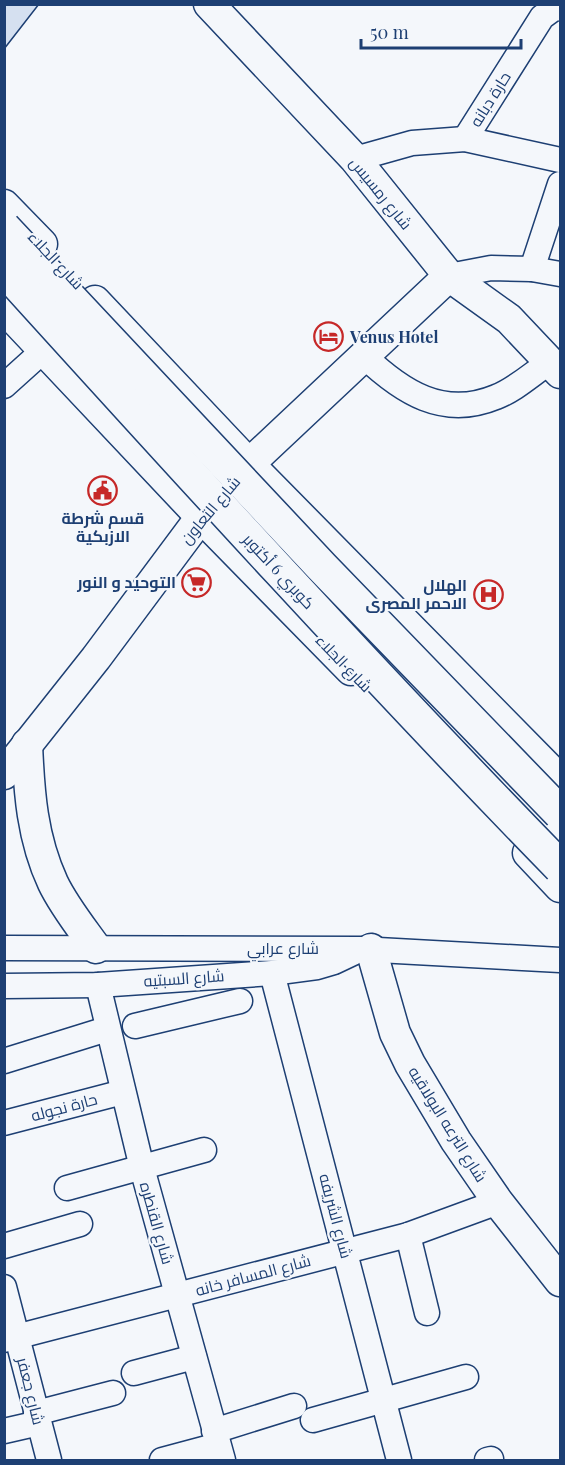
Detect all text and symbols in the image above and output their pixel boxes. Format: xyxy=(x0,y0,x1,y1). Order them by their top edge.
scale bar xyxy=(361,12,522,50)
text: 50 m xyxy=(370,20,409,44)
street label: حارة دبانه xyxy=(464,67,515,130)
street label: شارع رمسيس xyxy=(344,152,417,235)
street label: شارع الجلاء xyxy=(22,226,89,295)
hotel icon: Venus Hotel xyxy=(313,321,345,353)
place label: Venus Hotel xyxy=(349,326,438,347)
street label: شارع التعاون xyxy=(175,471,246,549)
public building icon: قسم شرطة الازبكية xyxy=(87,474,119,506)
place label: قسم شرطة الازبكية xyxy=(62,507,144,546)
street label: كوبري 6 أكتوبر xyxy=(235,528,320,616)
supermarket icon: التوحيد و النور xyxy=(181,566,213,598)
place label: التوحيد و النور xyxy=(76,571,176,592)
place label: الهلال الاحمر المصرى xyxy=(365,574,467,613)
hospital icon: الهلال الاحمر المصرى xyxy=(472,578,504,610)
street label: شارع الجلاء xyxy=(310,629,377,698)
street label: شارع عرابي xyxy=(247,937,319,962)
street label: شارع السبتيه xyxy=(143,964,225,993)
street label: شارع الترعه البولاقيه xyxy=(403,1062,492,1187)
street label: حارة نجوله xyxy=(28,1088,99,1125)
street label: شارع الشريفه xyxy=(313,1171,358,1261)
street label: شارع القنطره xyxy=(134,1179,179,1267)
street label: شارع المسافر خانه xyxy=(193,1249,313,1302)
street label: شارع جعفر xyxy=(11,1354,50,1427)

